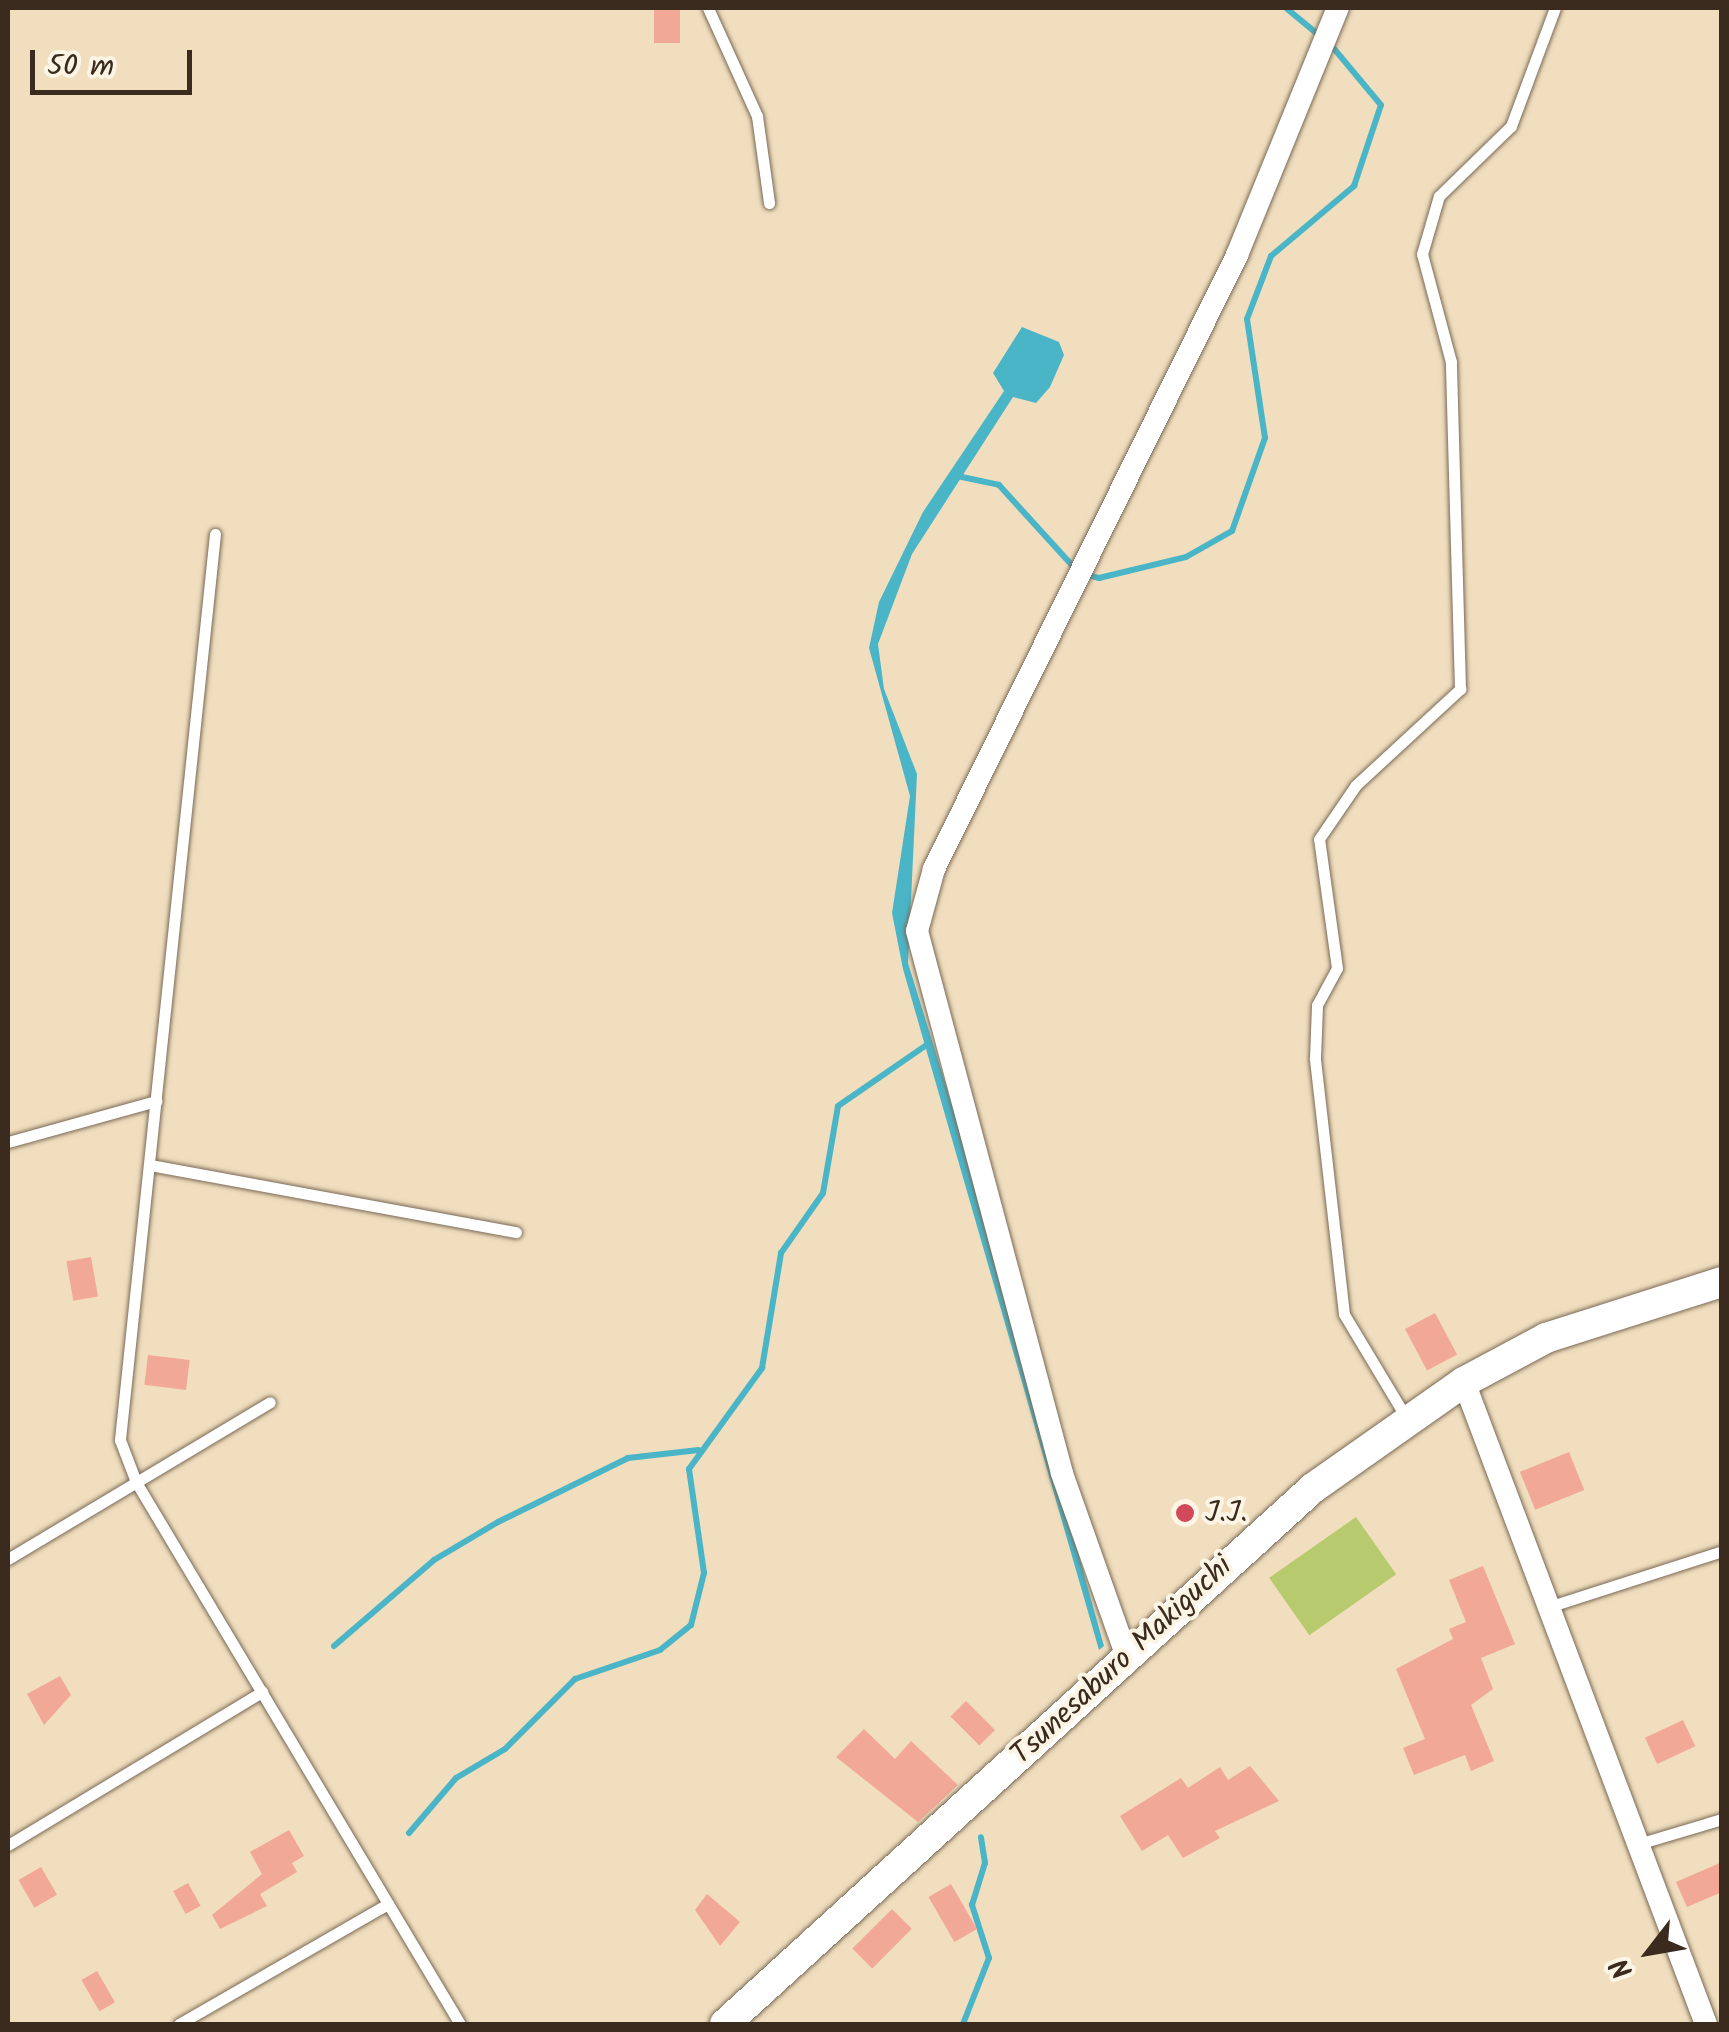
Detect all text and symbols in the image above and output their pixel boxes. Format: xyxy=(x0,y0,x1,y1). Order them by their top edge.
scale bar xyxy=(35,30,198,92)
text: 50 m xyxy=(47,43,114,91)
place label: J.J. xyxy=(1205,1495,1247,1531)
marker: J.J. xyxy=(1174,1502,1196,1524)
street label: Tsunesaburo Makiguchi xyxy=(1004,1549,1240,1773)
north arrow xyxy=(1599,1902,1699,2002)
text: N xyxy=(1599,1949,1647,1987)

